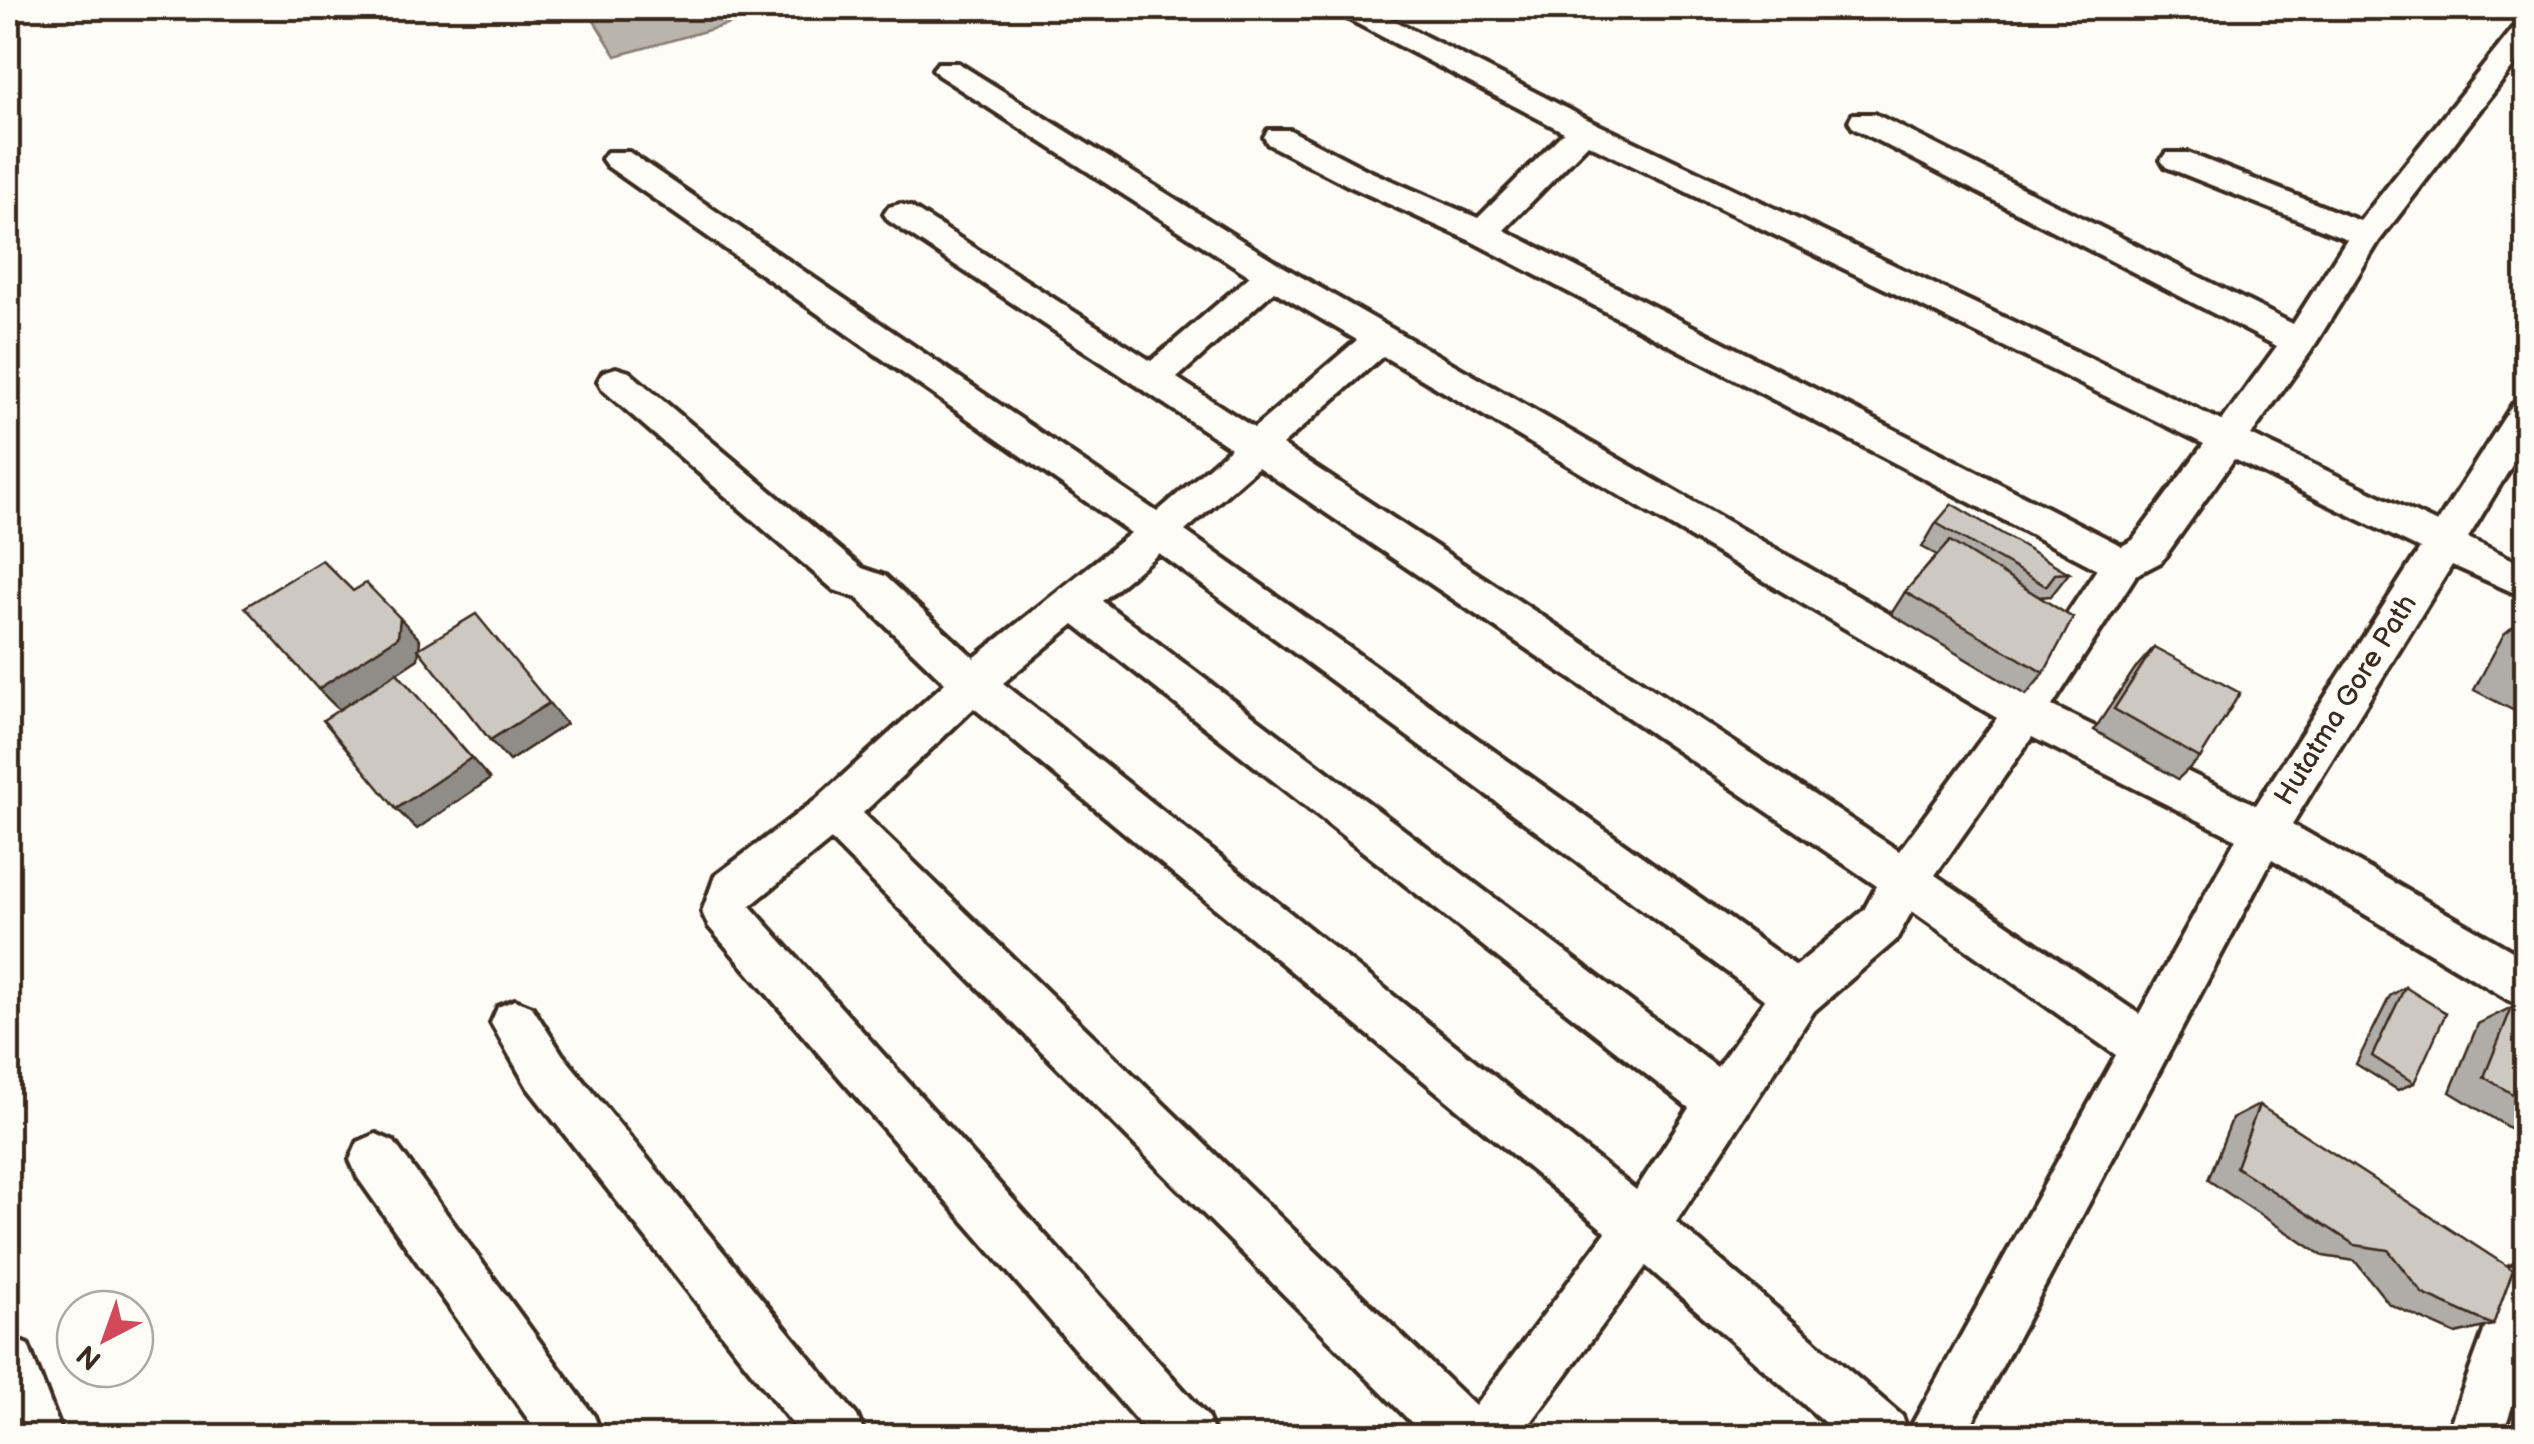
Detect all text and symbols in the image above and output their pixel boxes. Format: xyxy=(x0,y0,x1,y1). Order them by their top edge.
street label: Hutatma Gore Path xyxy=(2268,589,2424,811)
north arrow xyxy=(55,1289,155,1389)
text: N xyxy=(71,1337,108,1376)

